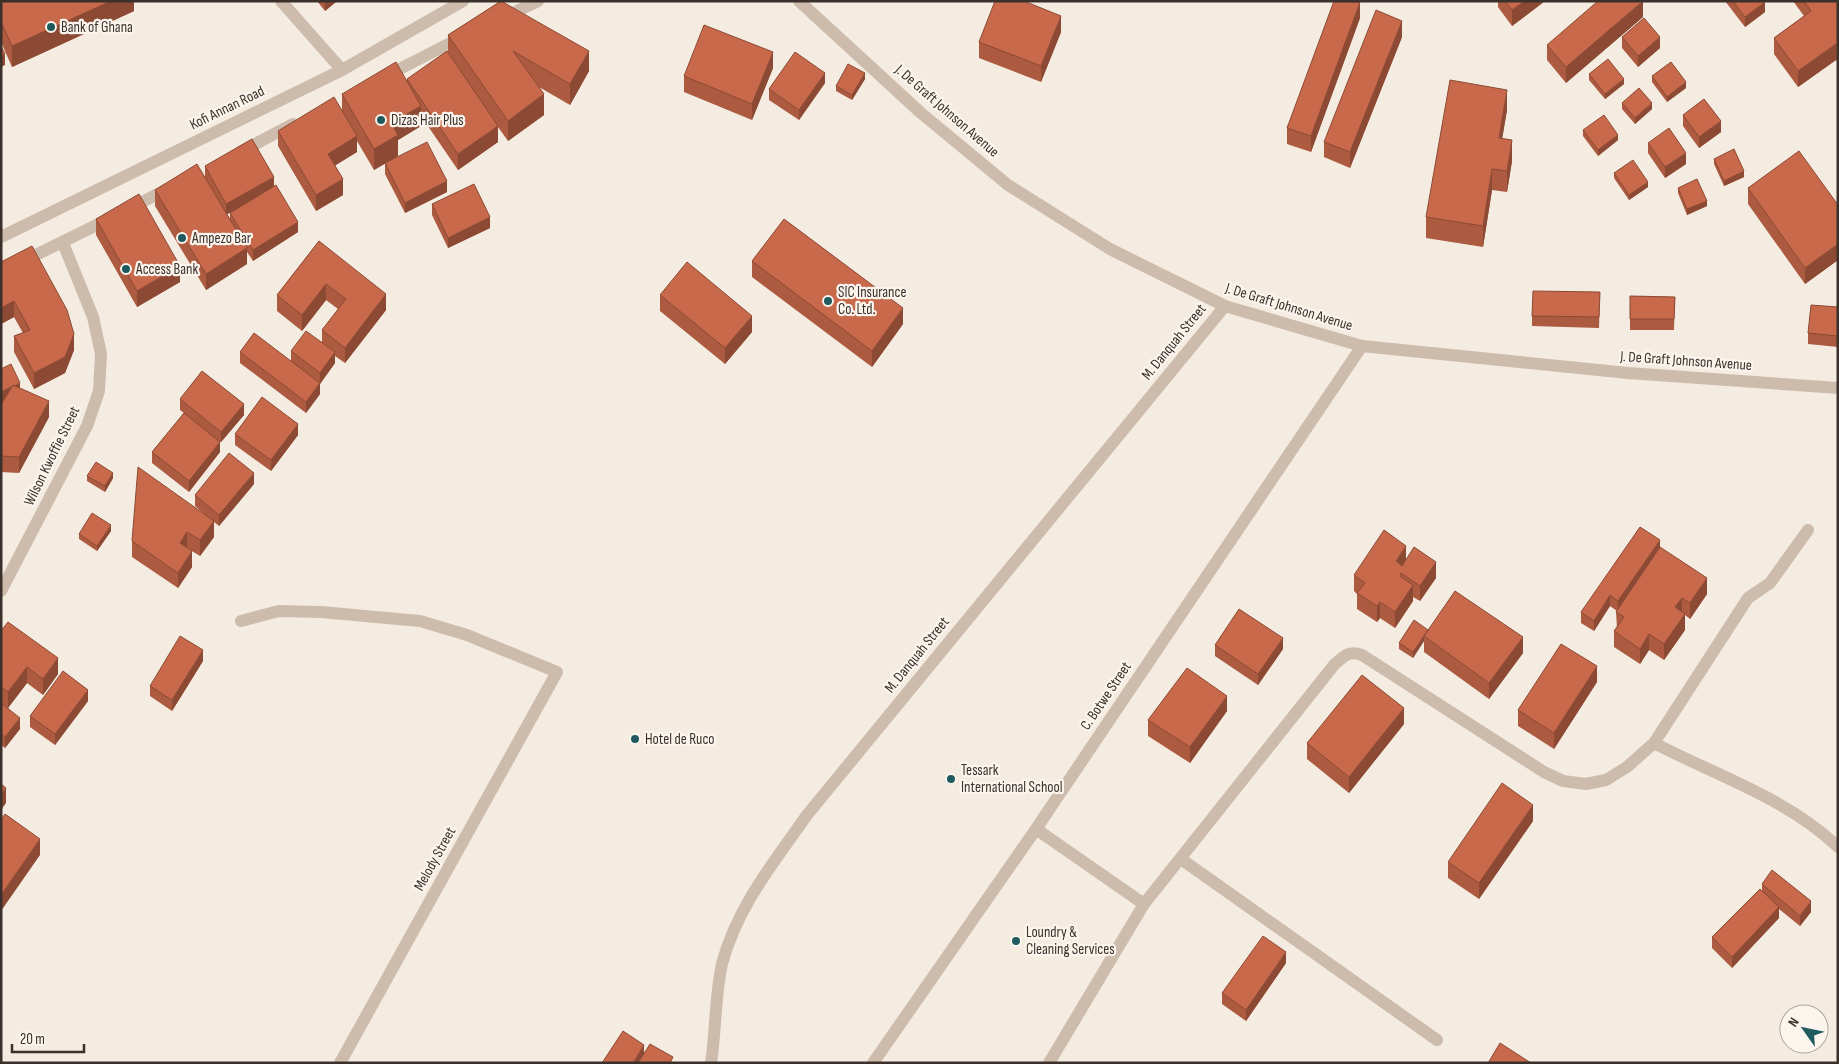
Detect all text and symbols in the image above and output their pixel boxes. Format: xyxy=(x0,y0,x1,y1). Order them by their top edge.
place label: Bank of Ghana xyxy=(61,18,133,37)
marker: Bank of Ghana xyxy=(45,21,57,33)
street label: J. De Graft Johnson Avenue xyxy=(890,60,1003,161)
street label: Kofi Annan Road xyxy=(187,82,267,134)
place label: Dizas Hair Plus xyxy=(391,111,464,130)
marker: Dizas Hair Plus xyxy=(375,114,387,126)
place label: Ampezo Bar xyxy=(191,229,252,248)
marker: Ampezo Bar xyxy=(176,232,188,244)
place label: Access Bank xyxy=(135,260,198,279)
marker: Access Bank xyxy=(120,263,132,275)
street label: J. De Graft Johnson Avenue xyxy=(1222,278,1355,335)
place label: SIC Insurance Co. Ltd. xyxy=(838,283,906,319)
marker: SIC Insurance Co. Ltd. xyxy=(822,295,834,307)
street label: M. Danquah Street xyxy=(1138,300,1211,384)
street label: J. De Graft Johnson Avenue xyxy=(1619,347,1752,375)
street label: Wilson Kwoffie Street xyxy=(20,403,84,509)
street label: M. Danquah Street xyxy=(881,613,954,697)
street label: C. Botwe Street xyxy=(1076,658,1136,734)
place label: Hotel de Ruco xyxy=(645,730,715,749)
marker: Hotel de Ruco xyxy=(629,733,641,745)
place label: Tessark International School xyxy=(961,761,1063,797)
marker: Tessark International School xyxy=(945,773,957,785)
street label: Melody Street xyxy=(410,823,460,894)
place label: Loundry & Cleaning Services xyxy=(1026,923,1115,959)
marker: Loundry & Cleaning Services xyxy=(1010,935,1022,947)
north arrow xyxy=(1779,1004,1829,1054)
text: N xyxy=(1784,1014,1803,1030)
scale bar xyxy=(12,1022,85,1054)
text: 20 m xyxy=(20,1030,45,1049)

